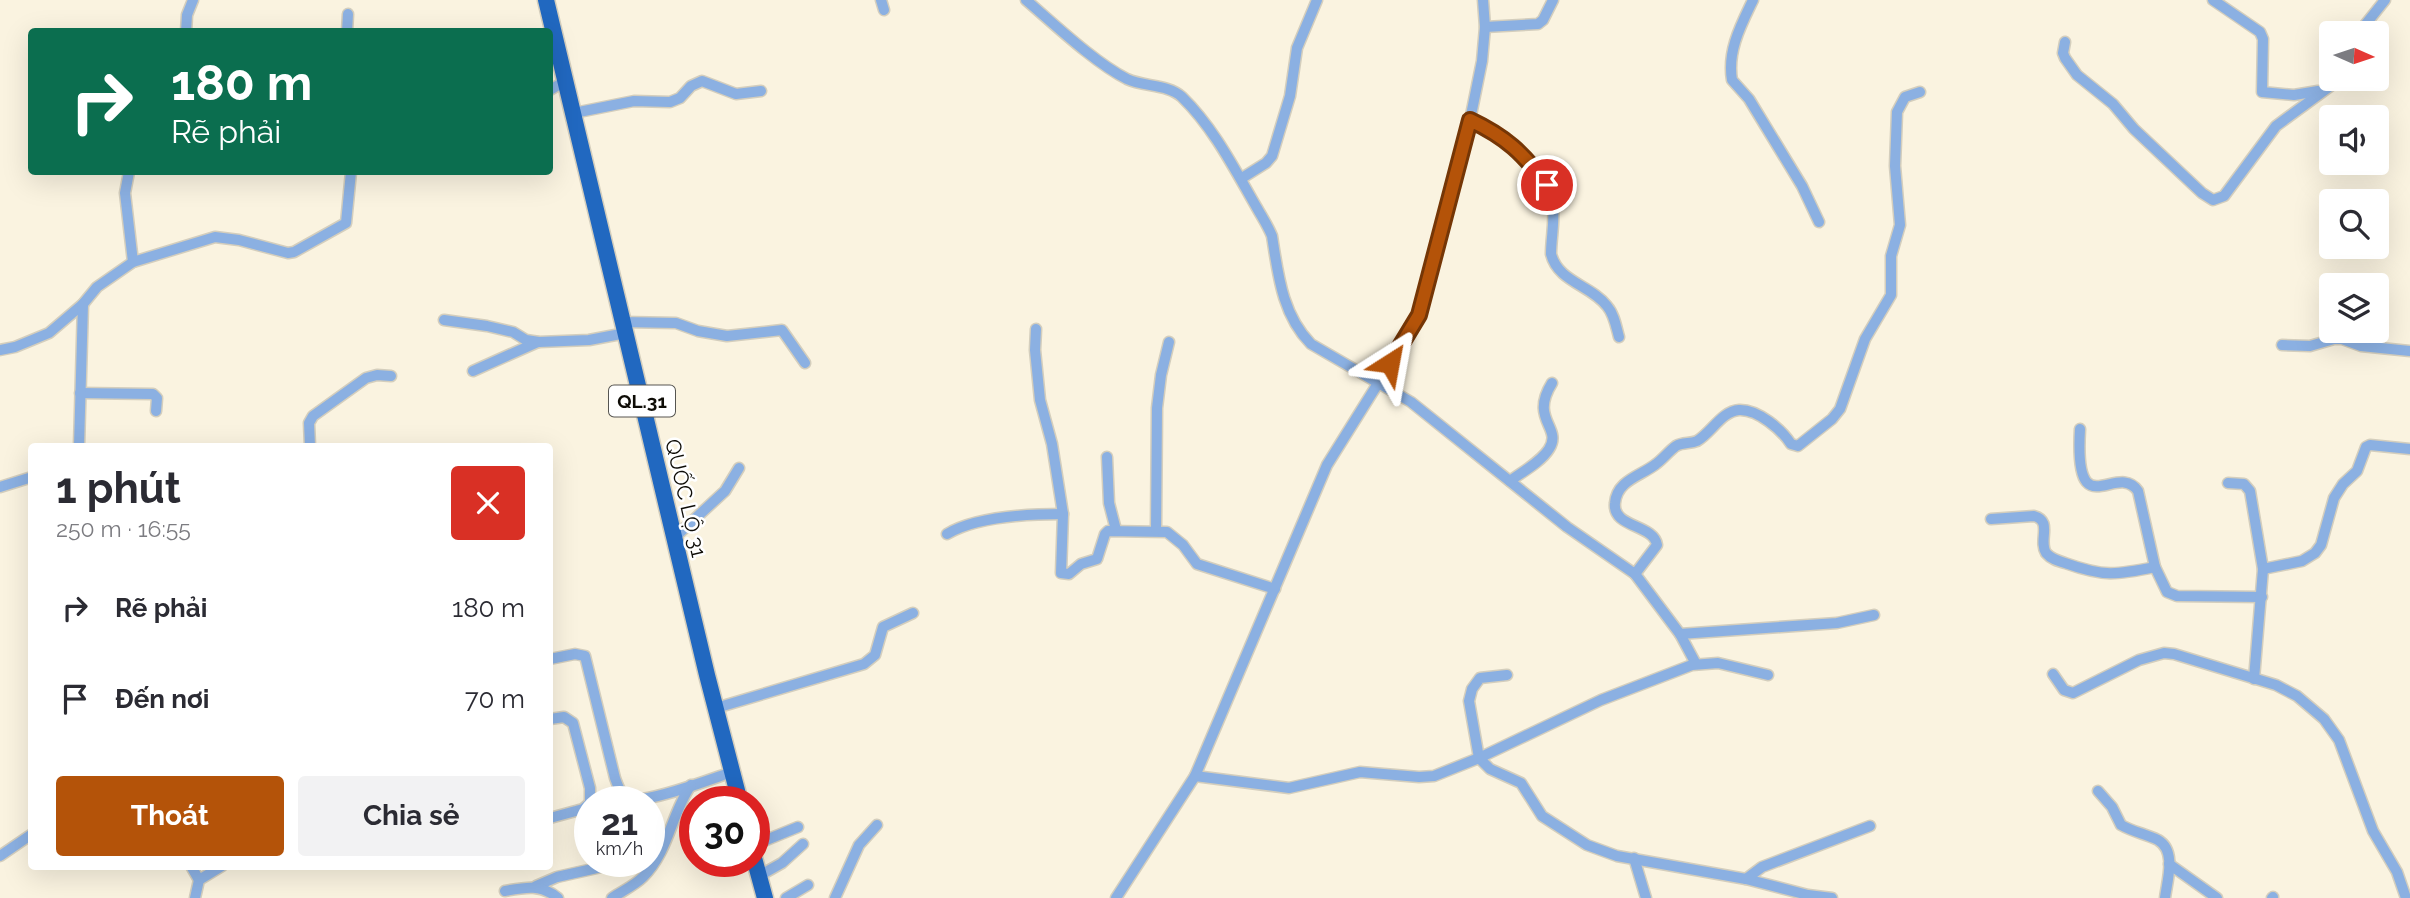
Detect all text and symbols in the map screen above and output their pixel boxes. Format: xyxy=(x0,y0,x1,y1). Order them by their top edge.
north arrow xyxy=(2319,21,2389,91)
map controls xyxy=(2319,21,2389,343)
text: 180 m xyxy=(171,54,312,111)
icon: right xyxy=(56,56,147,147)
button: sound xyxy=(2319,105,2389,175)
text: Rẽ phải xyxy=(171,113,281,150)
pin xyxy=(1517,155,1577,215)
icon: arrive xyxy=(1528,166,1566,204)
button: search xyxy=(2319,189,2389,259)
button: layers xyxy=(2319,273,2389,343)
position arrow xyxy=(1353,326,1427,400)
road number: QL.31 xyxy=(609,386,675,416)
street label: QUỐC LỘ 31 xyxy=(660,436,712,560)
text: 1 phút xyxy=(56,464,181,513)
button: close xyxy=(451,466,525,540)
text: 250 m · 16:55 xyxy=(56,515,191,542)
icon: right xyxy=(56,589,94,627)
text: Rẽ phải xyxy=(115,593,207,623)
text: 180 m xyxy=(452,593,525,623)
icon: arrive xyxy=(56,680,94,718)
text: Đến nơi xyxy=(115,684,209,714)
text: 70 m xyxy=(465,684,525,714)
button: Thoát xyxy=(56,776,284,856)
button: Chia sẻ xyxy=(298,776,525,856)
speed limit sign: 30 xyxy=(679,786,770,877)
text: 21 xyxy=(601,802,638,843)
text: km/h xyxy=(596,838,643,859)

